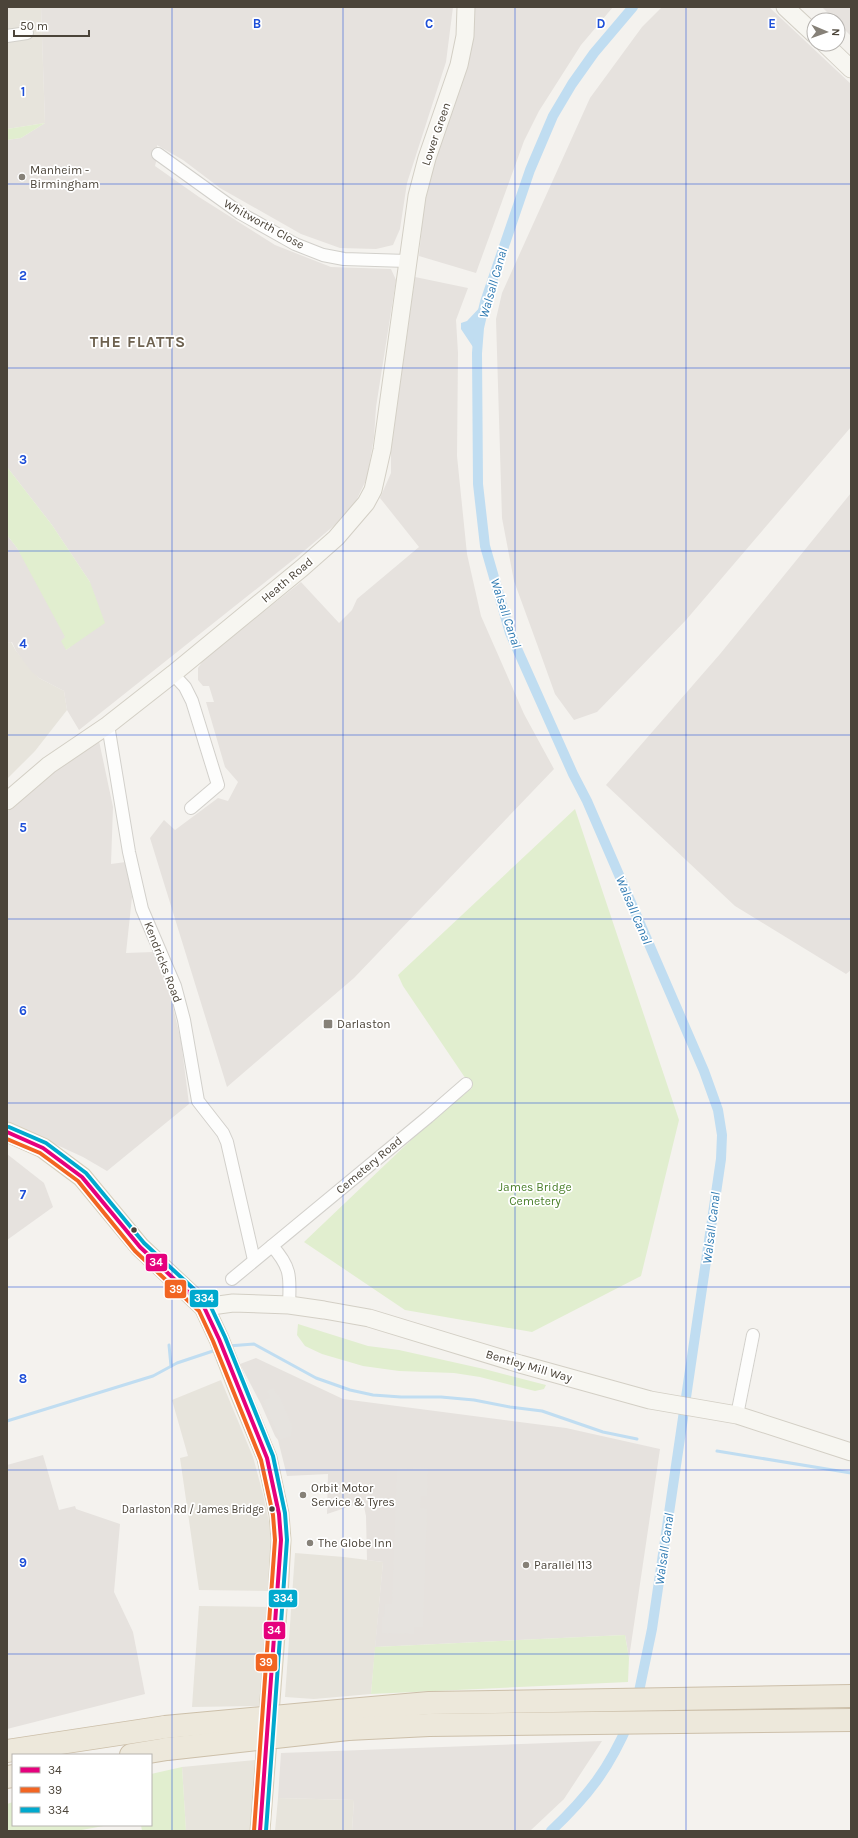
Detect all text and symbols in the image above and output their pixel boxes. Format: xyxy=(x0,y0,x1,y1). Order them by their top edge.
scale bar xyxy=(14,12,89,38)
north arrow xyxy=(806,12,846,52)
text: B xyxy=(253,16,261,31)
text: C xyxy=(425,16,433,31)
text: D xyxy=(597,16,606,31)
text: E xyxy=(768,16,776,31)
text: 50 m xyxy=(20,19,48,33)
text: N xyxy=(829,28,842,37)
text: 1 xyxy=(21,84,25,99)
street label: Lower Green xyxy=(419,101,453,167)
place label: Manheim - Birmingham xyxy=(30,163,99,191)
marker: Manheim - Birmingham xyxy=(17,172,27,182)
street label: Whitworth Close xyxy=(221,196,307,252)
water label: Walsall Canal xyxy=(476,246,510,320)
text: 2 xyxy=(19,268,27,283)
district label: THE FLATTS xyxy=(90,332,186,351)
text: 3 xyxy=(19,452,27,467)
street label: Heath Road xyxy=(258,554,316,606)
water label: Walsall Canal xyxy=(488,576,524,650)
text: 4 xyxy=(19,636,27,651)
text: 5 xyxy=(19,820,27,835)
water label: Walsall Canal xyxy=(613,874,655,946)
street label: Kendricks Road xyxy=(141,920,185,1004)
text: 6 xyxy=(19,1003,27,1018)
place label: Darlaston xyxy=(337,1017,390,1031)
marker: Darlaston xyxy=(322,1018,334,1030)
street label: Cemetery Road xyxy=(333,1133,405,1197)
park label: James Bridge Cemetery xyxy=(498,1180,572,1208)
text: 7 xyxy=(20,1187,27,1202)
water label: Walsall Canal xyxy=(699,1191,723,1265)
unlabelled marker xyxy=(129,1225,139,1235)
line badge: 34 xyxy=(145,1253,168,1272)
text: 34 xyxy=(149,1256,163,1269)
line badge: 39 xyxy=(164,1279,187,1299)
text: 39 xyxy=(169,1283,183,1296)
line badge: 334 xyxy=(189,1289,219,1308)
text: 334 xyxy=(194,1292,215,1305)
street label: Bentley Mill Way xyxy=(484,1347,574,1385)
text: 8 xyxy=(19,1371,27,1386)
place label: Orbit Motor Service & Tyres xyxy=(311,1481,395,1509)
marker: Orbit Motor Service & Tyres xyxy=(298,1490,308,1500)
place label: Darlaston Rd / James Bridge xyxy=(122,1503,264,1516)
marker: Darlaston Rd / James Bridge xyxy=(267,1504,277,1514)
water label: Walsall Canal xyxy=(652,1512,676,1586)
place label: The Globe Inn xyxy=(318,1536,392,1550)
marker: The Globe Inn xyxy=(305,1538,315,1548)
text: 9 xyxy=(19,1555,27,1570)
place label: Parallel 113 xyxy=(534,1558,592,1572)
marker: Parallel 113 xyxy=(521,1560,531,1570)
line badge: 334 xyxy=(268,1589,298,1608)
text: 334 xyxy=(273,1592,294,1605)
line badge: 34 xyxy=(263,1621,286,1640)
text: 34 xyxy=(267,1624,281,1637)
line badge: 39 xyxy=(255,1653,278,1672)
text: 39 xyxy=(259,1656,273,1669)
legend xyxy=(12,1754,152,1826)
text: 34 xyxy=(48,1763,62,1777)
text: 39 xyxy=(48,1783,62,1797)
text: 334 xyxy=(48,1803,69,1817)

